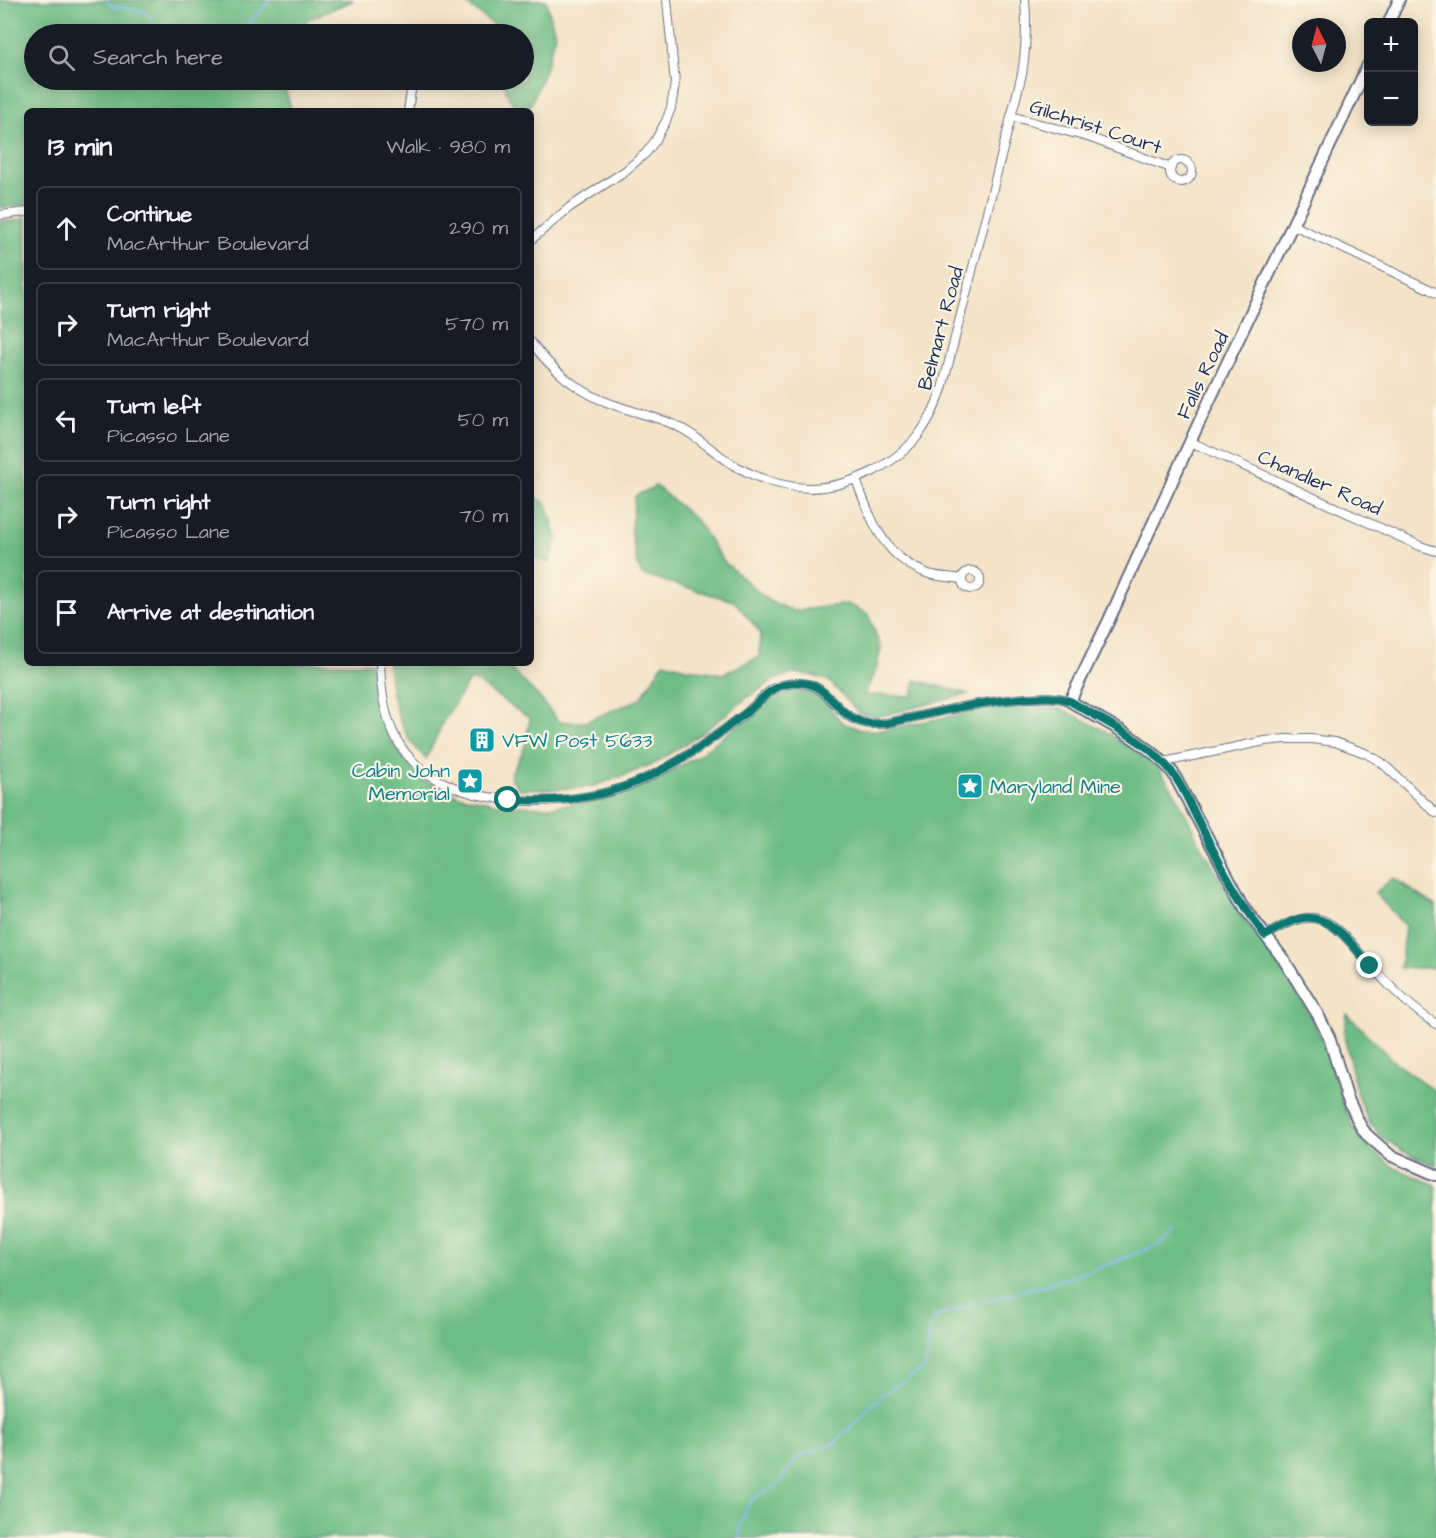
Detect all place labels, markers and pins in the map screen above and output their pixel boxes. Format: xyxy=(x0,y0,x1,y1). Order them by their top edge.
building icon: VFW Post 5633 xyxy=(467,725,497,755)
place label: VFW Post 5633 xyxy=(502,727,652,755)
place label: Cabin John Memorial xyxy=(352,757,450,808)
place icon: Cabin John Memorial xyxy=(455,766,485,796)
place icon: Maryland Mine xyxy=(955,771,985,801)
place label: Maryland Mine xyxy=(990,773,1121,802)

